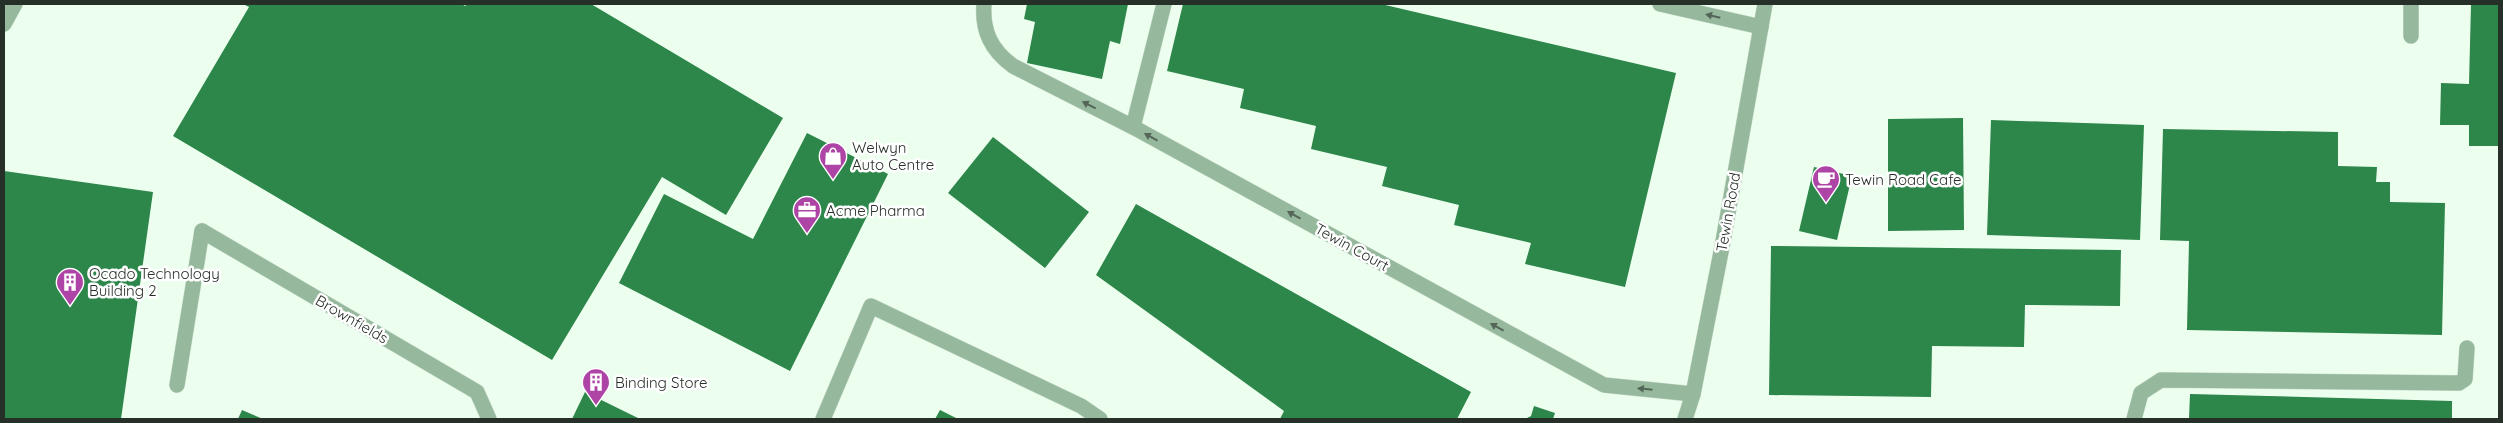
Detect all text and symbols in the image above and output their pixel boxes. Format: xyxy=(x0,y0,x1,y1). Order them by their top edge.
one-way arrow xyxy=(1706,12,1721,20)
one-way arrow xyxy=(1082,101,1097,109)
one-way arrow xyxy=(1144,133,1158,141)
place label: Welwyn Auto Centre xyxy=(852,138,934,174)
shop icon: Welwyn Auto Centre xyxy=(818,141,848,180)
cafe icon: Tewin Road Cafe xyxy=(1811,164,1841,203)
place label: Tewin Road Cafe xyxy=(1845,170,1962,189)
street label: Tewin Road xyxy=(1712,171,1744,253)
office icon: Acme Pharma xyxy=(792,195,822,234)
place label: Acme Pharma xyxy=(826,201,925,220)
one-way arrow xyxy=(1286,211,1301,219)
street label: Tewin Court xyxy=(1312,219,1392,275)
place label: Ocado Technology Building 2 xyxy=(89,264,220,300)
building icon: Ocado Technology Building 2 xyxy=(55,267,85,306)
street label: Brownfields xyxy=(312,291,392,347)
one-way arrow xyxy=(1491,322,1504,331)
building icon: Binding Store xyxy=(581,367,611,406)
place label: Binding Store xyxy=(615,373,708,392)
one-way arrow xyxy=(1637,385,1653,393)

